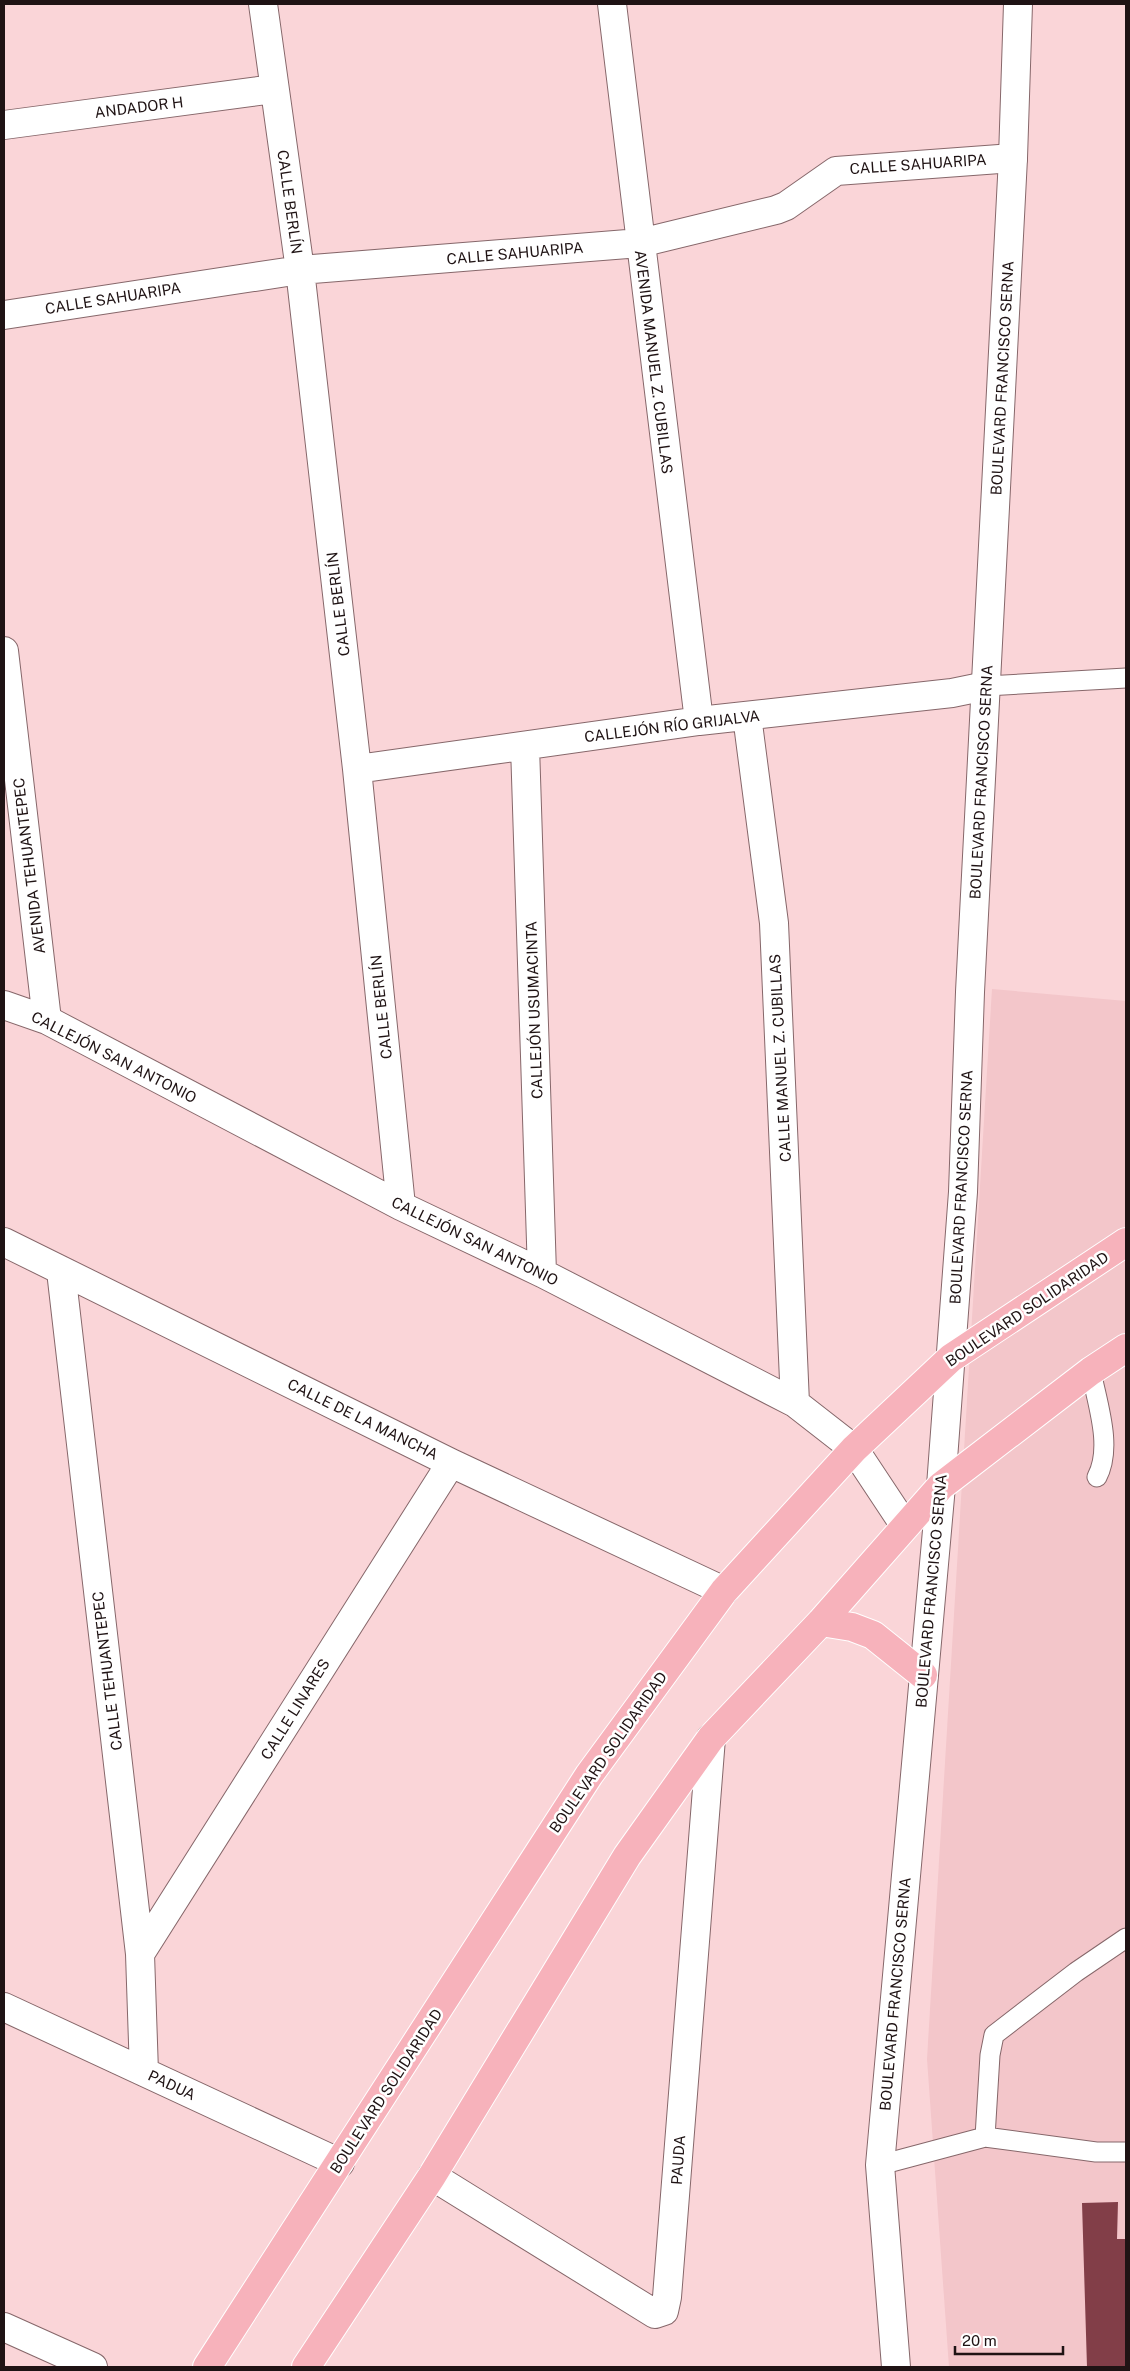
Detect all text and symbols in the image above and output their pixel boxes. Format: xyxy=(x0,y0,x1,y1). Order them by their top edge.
street label: ANDADOR H xyxy=(94,93,184,121)
street label: CALLE BERLÍN xyxy=(274,149,306,255)
street label: CALLE SAHUARIPA xyxy=(849,151,987,177)
street label: CALLE SAHUARIPA xyxy=(446,239,584,267)
street label: AVENIDA MANUEL Z. CUBILLAS xyxy=(632,249,676,475)
street label: BOULEVARD FRANCISCO SERNA xyxy=(987,260,1017,496)
street label: CALLE SAHUARIPA xyxy=(44,279,182,317)
street label: CALLE BERLÍN xyxy=(323,551,353,657)
street label: BOULEVARD FRANCISCO SERNA xyxy=(966,664,996,900)
street label: CALLEJÓN RÍO GRIJALVA xyxy=(583,706,761,745)
street label: AVENIDA TEHUANTEPEC xyxy=(10,777,48,955)
street label: CALLEJÓN USUMACINTA xyxy=(521,920,546,1099)
street label: CALLE BERLÍN xyxy=(367,954,395,1060)
street label: CALLE MANUEL Z. CUBILLAS xyxy=(766,954,794,1162)
street label: CALLEJÓN SAN ANTONIO xyxy=(29,1007,200,1106)
street label: BOULEVARD FRANCISCO SERNA xyxy=(946,1069,976,1305)
street label: CALLEJÓN SAN ANTONIO xyxy=(389,1192,562,1289)
street label: BOULEVARD SOLIDARIDAD xyxy=(943,1248,1111,1370)
street label: CALLE DE LA MANCHA xyxy=(285,1375,441,1463)
street label: BOULEVARD FRANCISCO SERNA xyxy=(912,1473,950,1709)
street label: CALLE TEHUANTEPEC xyxy=(89,1590,125,1752)
street label: CALLE LINARES xyxy=(257,1656,333,1762)
street label: BOULEVARD SOLIDARIDAD xyxy=(546,1668,670,1836)
street label: BOULEVARD FRANCISCO SERNA xyxy=(876,1876,914,2112)
street label: BOULEVARD SOLIDARIDAD xyxy=(326,2006,446,2176)
street label: PADUA xyxy=(146,2067,199,2103)
street label: PAUDA xyxy=(668,2134,688,2185)
scale bar xyxy=(955,2324,1062,2356)
text: 20 m xyxy=(962,2332,997,2349)

